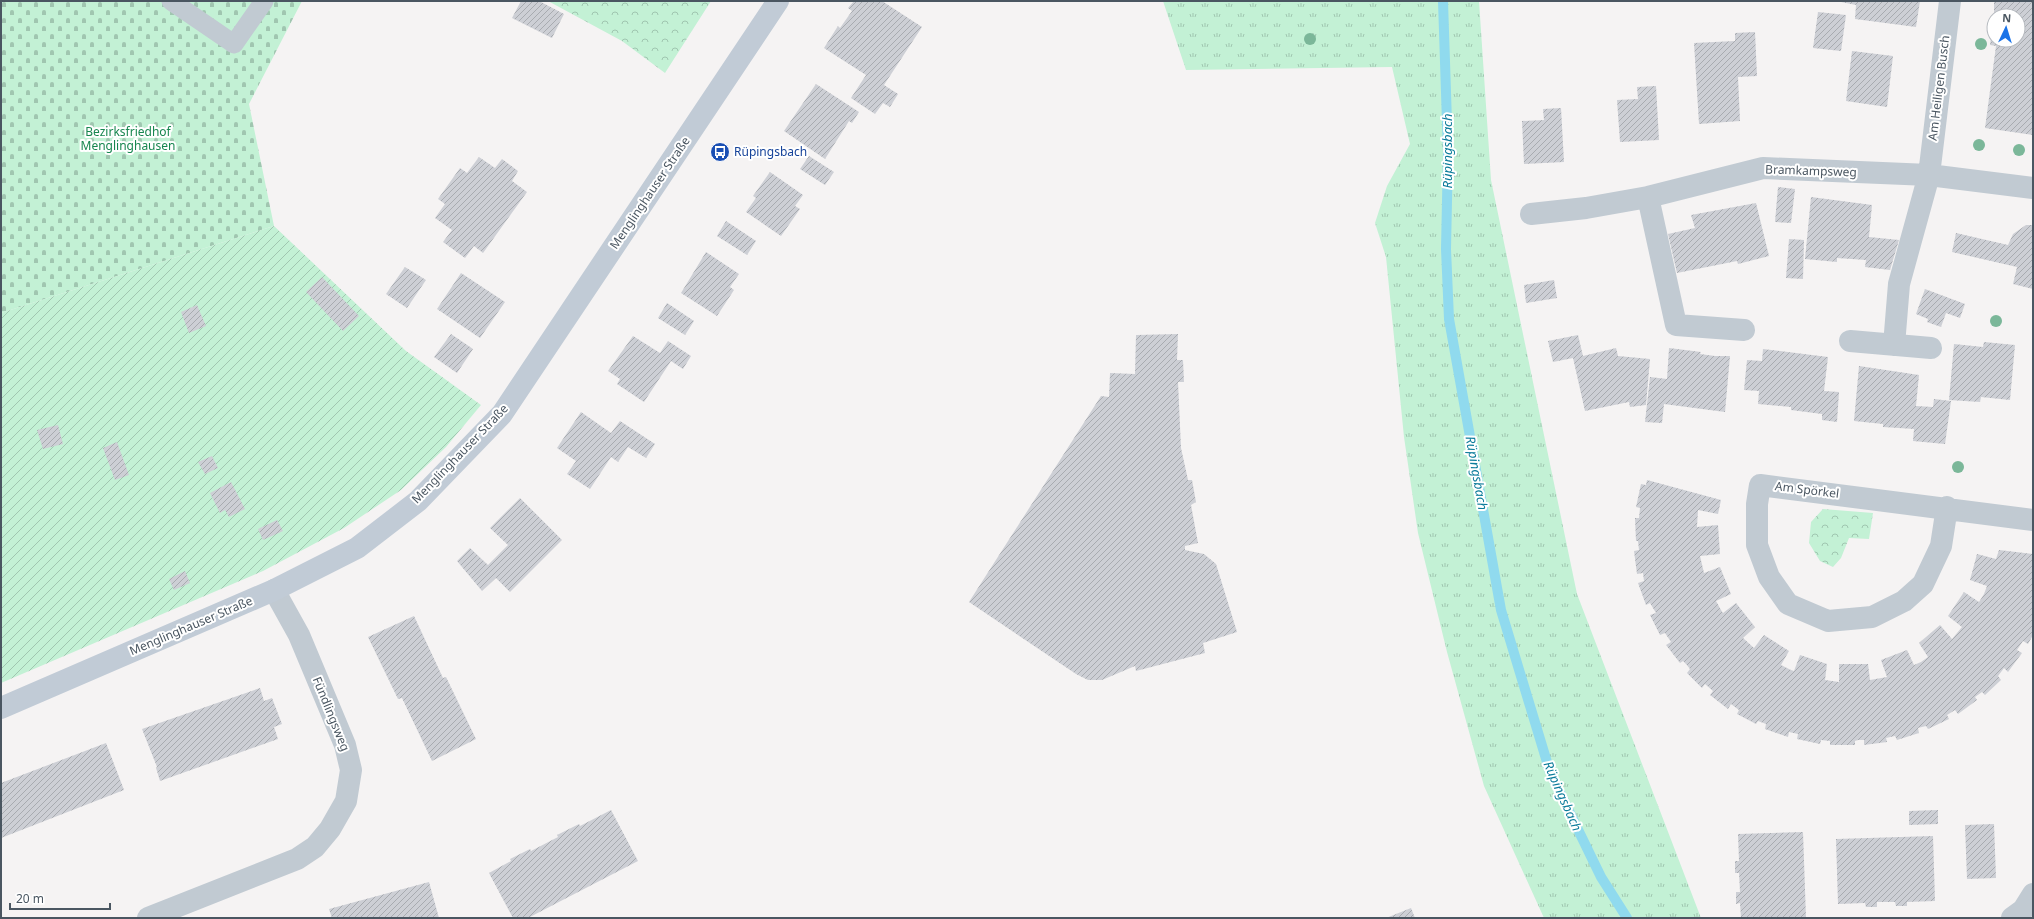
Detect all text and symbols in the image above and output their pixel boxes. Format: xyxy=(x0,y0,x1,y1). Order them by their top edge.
north arrow xyxy=(1986,8,2026,48)
text: N xyxy=(2002,10,2012,25)
street label: Am Heiligen Busch xyxy=(1924,34,1953,141)
water label: Rüpingsbach xyxy=(1438,114,1456,188)
park label: Bezirksfriedhof Menglinghausen xyxy=(81,123,175,154)
street label: Menglinghauser Straße xyxy=(606,133,694,252)
bus stop icon: Rüpingsbach xyxy=(709,141,731,163)
place label: Rüpingsbach xyxy=(734,143,807,160)
street label: Bramkampsweg xyxy=(1765,160,1857,181)
street label: Menglinghauser Straße xyxy=(408,400,512,507)
water label: Rüpingsbach xyxy=(1462,435,1492,511)
street label: Am Spörkel xyxy=(1774,477,1840,502)
street label: Menglinghauser Straße xyxy=(127,592,255,659)
street label: Fündlingsweg xyxy=(309,674,354,754)
water label: Rüpingsbach xyxy=(1540,758,1586,834)
scale bar xyxy=(10,885,110,911)
text: 20 m xyxy=(16,890,44,907)

